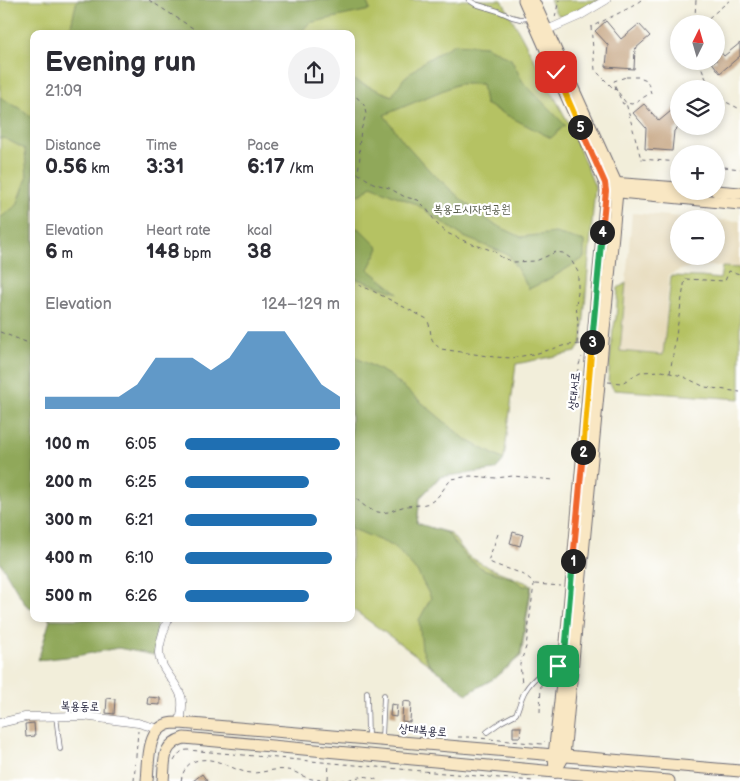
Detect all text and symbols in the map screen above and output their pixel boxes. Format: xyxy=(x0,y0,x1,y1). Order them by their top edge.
north arrow xyxy=(670,15,725,70)
map controls xyxy=(670,15,725,265)
text: Evening run xyxy=(45,46,196,79)
button: share xyxy=(288,47,340,99)
pin xyxy=(535,51,577,93)
icon: check xyxy=(542,58,570,86)
button: layers xyxy=(670,80,725,135)
text: 21:09 xyxy=(45,82,82,101)
pin: 5 xyxy=(568,114,592,140)
text: 5 xyxy=(576,119,585,136)
text: Distance xyxy=(45,137,101,154)
text: Time xyxy=(146,137,177,154)
text: Pace xyxy=(247,137,279,154)
button: + xyxy=(670,145,725,200)
text: 0.56 xyxy=(45,154,88,179)
text: 3:31 xyxy=(146,154,184,179)
text: 6:17 xyxy=(247,154,285,179)
text: km xyxy=(88,160,110,177)
text: /km xyxy=(285,160,314,177)
park label: 복용도시자연공원 xyxy=(433,202,511,217)
button: − xyxy=(670,210,725,265)
pin: 4 xyxy=(590,220,614,244)
text: Elevation xyxy=(45,222,103,239)
text: Heart rate xyxy=(146,222,211,239)
text: kcal xyxy=(247,222,272,239)
text: 4 xyxy=(598,224,607,241)
text: 6 xyxy=(45,239,58,264)
text: 148 xyxy=(146,239,180,264)
text: 38 xyxy=(247,239,272,264)
text: m xyxy=(58,245,73,262)
text: bpm xyxy=(180,245,211,262)
text: Elevation xyxy=(45,295,112,314)
text: 124–129 m xyxy=(262,295,340,314)
pin: 3 xyxy=(580,330,604,354)
text: 3 xyxy=(588,334,597,351)
street label: 상대서로 xyxy=(565,371,584,411)
text: 100 m xyxy=(45,435,90,454)
text: 6:05 xyxy=(125,435,157,454)
pin: 2 xyxy=(570,440,596,464)
text: 2 xyxy=(579,444,588,461)
text: 200 m xyxy=(45,473,92,492)
text: 6:25 xyxy=(125,473,157,492)
text: 300 m xyxy=(45,511,92,530)
text: 6:21 xyxy=(125,511,153,530)
pin: 1 xyxy=(560,548,586,574)
text: 400 m xyxy=(45,549,92,568)
text: 6:10 xyxy=(125,549,154,568)
text: 1 xyxy=(571,553,576,570)
text: 500 m xyxy=(45,587,92,606)
text: 6:26 xyxy=(125,587,157,606)
pin xyxy=(537,645,579,687)
icon: arrive xyxy=(544,652,572,680)
street label: 복용동로 xyxy=(60,698,100,715)
street label: 상대복용로 xyxy=(398,721,448,740)

